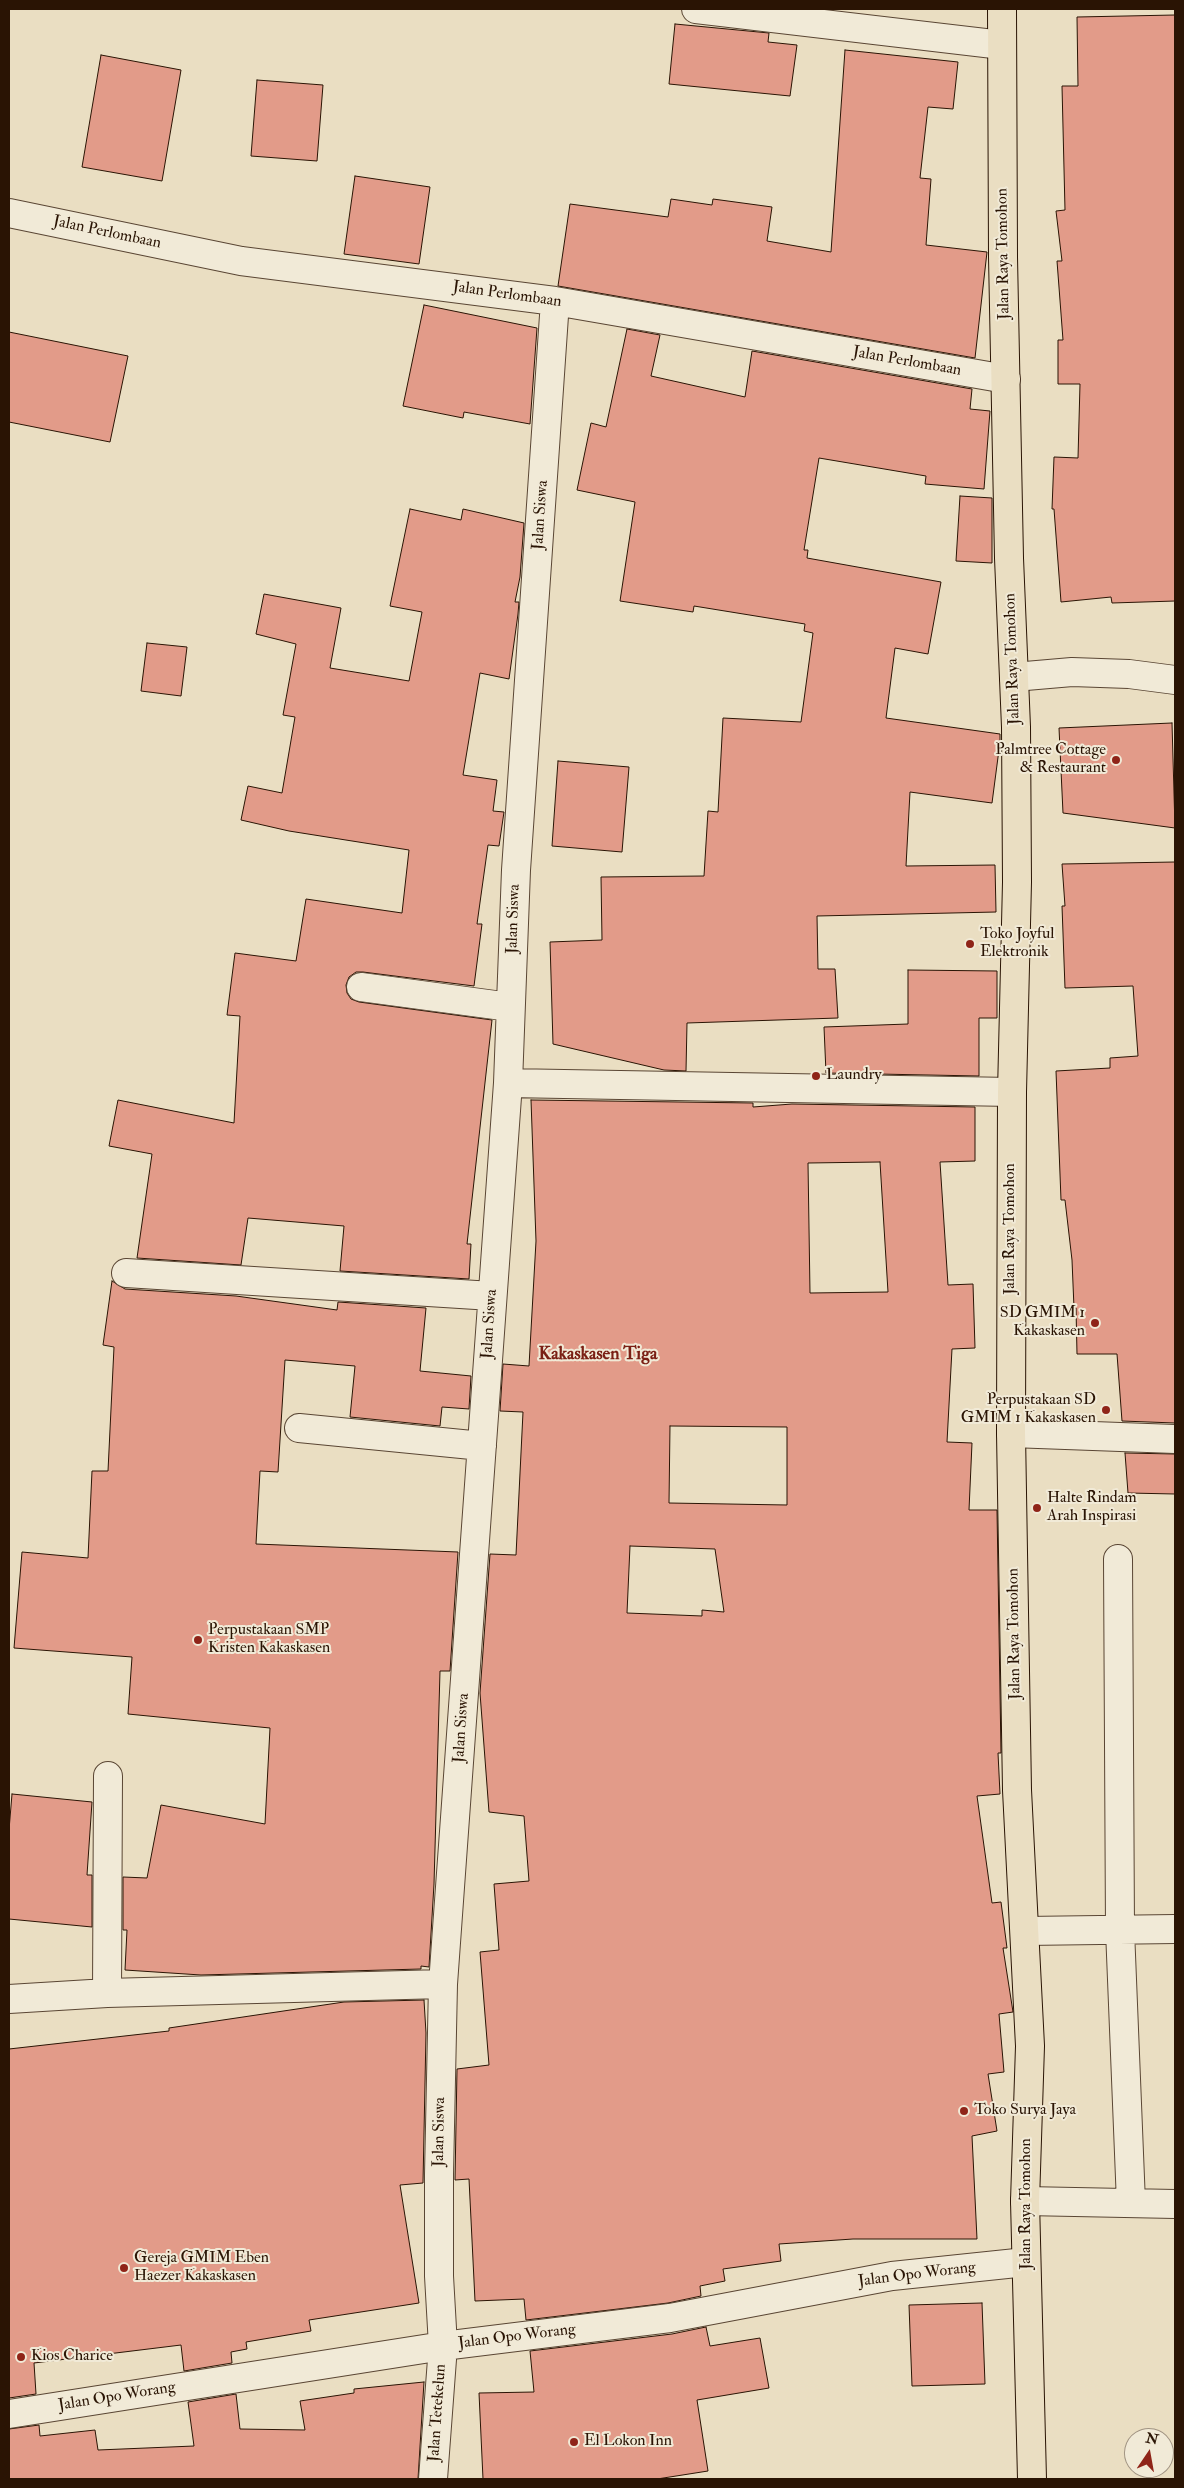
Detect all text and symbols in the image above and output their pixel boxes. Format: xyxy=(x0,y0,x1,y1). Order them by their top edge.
street label: Jalan Raya Tomohon xyxy=(993,188,1015,320)
street label: Jalan Perlombaan xyxy=(51,212,163,254)
street label: Jalan Perlombaan xyxy=(451,278,563,312)
street label: Jalan Perlombaan xyxy=(851,343,963,381)
street label: Jalan Siswa xyxy=(529,479,553,551)
street label: Jalan Raya Tomohon xyxy=(1001,593,1025,725)
place label: Palmtree Cottage & Restaurant xyxy=(995,741,1106,779)
marker: Palmtree Cottage & Restaurant xyxy=(1110,754,1122,766)
street label: Jalan Siswa xyxy=(503,884,525,954)
place label: Toko Joyful Elektronik xyxy=(980,925,1054,963)
marker: Toko Joyful Elektronik xyxy=(964,938,976,950)
place label: Laundry xyxy=(826,1066,882,1086)
marker: Laundry xyxy=(810,1070,822,1082)
street label: Jalan Raya Tomohon xyxy=(1001,1163,1021,1295)
street label: Jalan Siswa xyxy=(478,1288,502,1360)
place label: SD GMIM 1 Kakaskasen xyxy=(1000,1304,1085,1342)
marker: SD GMIM 1 Kakaskasen xyxy=(1089,1317,1101,1329)
district label: Kakaskasen Tiga xyxy=(539,1344,657,1366)
place label: Perpustakaan SD GMIM 1 Kakaskasen xyxy=(961,1391,1096,1429)
marker: Perpustakaan SD GMIM 1 Kakaskasen xyxy=(1100,1404,1112,1416)
place label: Halte Rindam Arah Inspirasi xyxy=(1047,1489,1137,1527)
marker: Halte Rindam Arah Inspirasi xyxy=(1031,1502,1043,1514)
street label: Jalan Raya Tomohon xyxy=(1004,1568,1026,1700)
place label: Perpustakaan SMP Kristen Kakaskasen xyxy=(208,1621,330,1659)
marker: Perpustakaan SMP Kristen Kakaskasen xyxy=(192,1634,204,1646)
street label: Jalan Siswa xyxy=(450,1692,474,1764)
street label: Jalan Siswa xyxy=(430,2097,450,2167)
place label: Toko Surya Jaya xyxy=(974,2101,1076,2121)
marker: Toko Surya Jaya xyxy=(958,2105,970,2117)
street label: Jalan Raya Tomohon xyxy=(1017,2138,1037,2270)
place label: Gereja GMIM Eben Haezer Kakaskasen xyxy=(134,2249,269,2287)
street label: Jalan Opo Worang xyxy=(857,2258,977,2292)
marker: Gereja GMIM Eben Haezer Kakaskasen xyxy=(118,2262,130,2274)
street label: Jalan Opo Worang xyxy=(457,2320,577,2354)
place label: Kios Charice xyxy=(31,2347,113,2367)
marker: Kios Charice xyxy=(15,2351,27,2363)
street label: Jalan Tetekelun xyxy=(425,2363,451,2463)
street label: Jalan Opo Worang xyxy=(57,2378,177,2416)
north arrow xyxy=(1124,2428,1174,2478)
text: N xyxy=(1144,2429,1160,2448)
place label: El Lokon Inn xyxy=(584,2432,672,2452)
marker: El Lokon Inn xyxy=(568,2436,580,2448)

